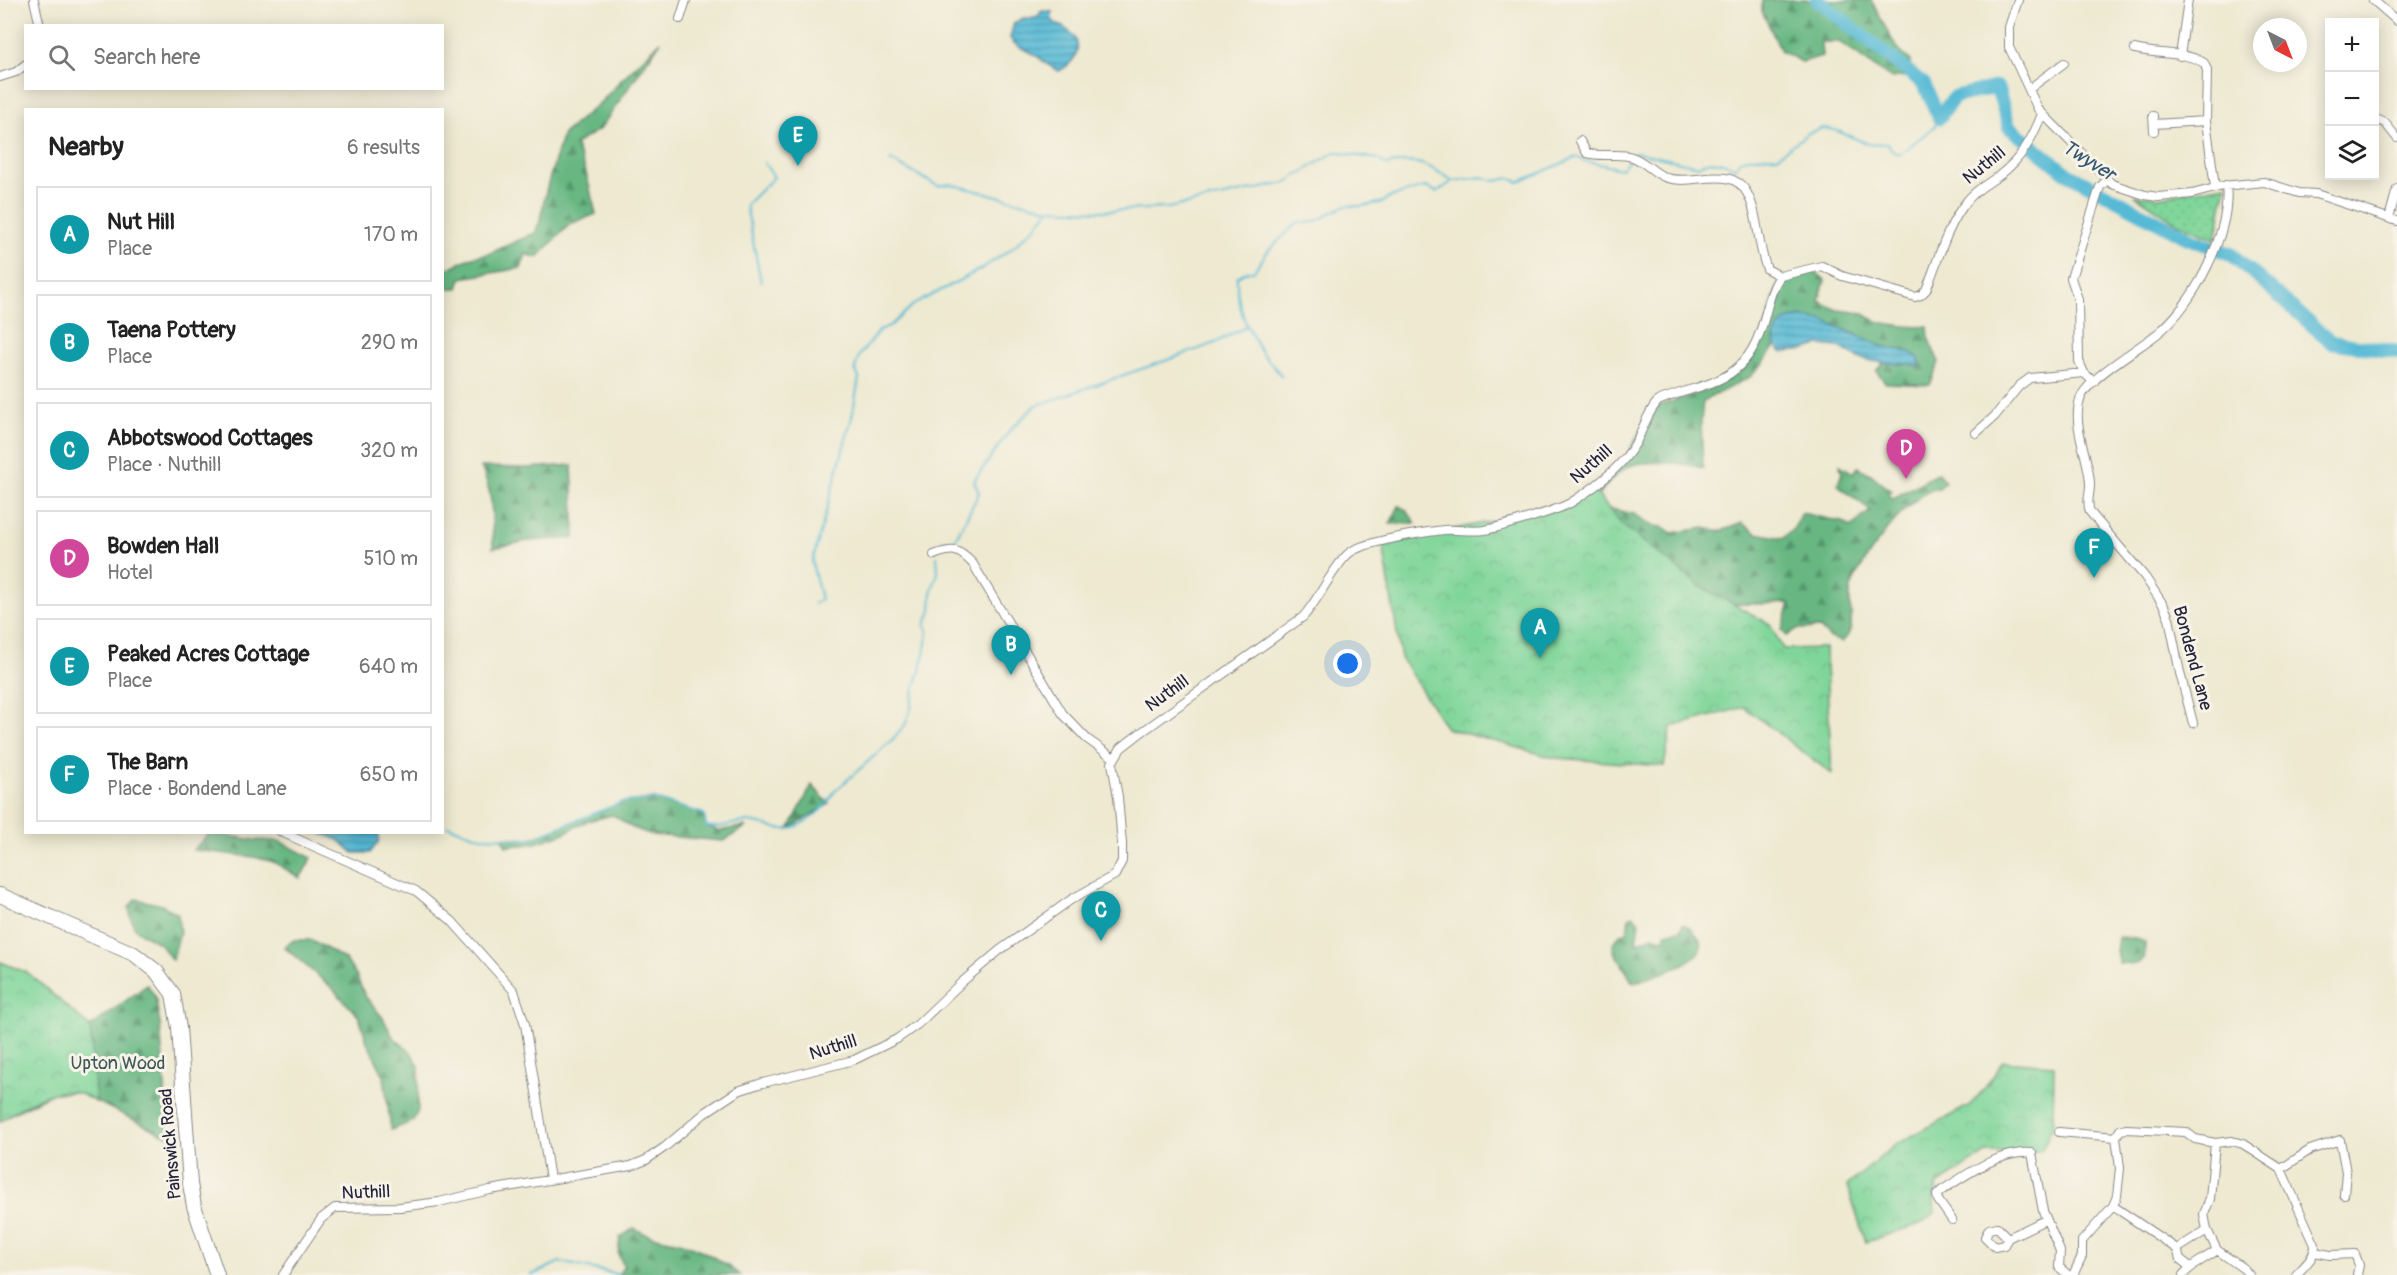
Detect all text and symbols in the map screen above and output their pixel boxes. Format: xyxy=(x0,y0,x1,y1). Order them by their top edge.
north arrow xyxy=(2253,18,2307,72)
map controls xyxy=(2325,18,2379,180)
button: + xyxy=(2325,18,2379,72)
search box xyxy=(24,24,444,90)
icon: search xyxy=(45,41,78,74)
text: Search here xyxy=(93,43,200,71)
button: − xyxy=(2325,72,2379,126)
pin: E xyxy=(778,116,818,166)
button: layers xyxy=(2325,126,2379,180)
text: Nearby xyxy=(48,131,124,163)
water label: Twyver xyxy=(2057,134,2123,188)
text: 6 results xyxy=(347,135,420,160)
street label: Nuthill xyxy=(1958,141,2011,190)
text: Nut Hill xyxy=(107,208,175,236)
text: A xyxy=(63,222,76,247)
text: 170 m xyxy=(364,222,418,247)
text: Place xyxy=(107,236,152,261)
text: Taena Pottery xyxy=(107,316,236,344)
text: B xyxy=(64,330,75,355)
text: 290 m xyxy=(361,330,418,355)
text: Place xyxy=(107,344,152,369)
text: Abbotswood Cottages xyxy=(107,424,313,452)
pin: D xyxy=(1886,430,1926,479)
text: C xyxy=(63,438,76,463)
text: 320 m xyxy=(360,438,418,463)
street label: Nuthill xyxy=(1565,440,1617,489)
text: Place · Nuthill xyxy=(107,452,222,477)
pin: F xyxy=(2074,528,2114,578)
text: Bowden Hall xyxy=(107,532,219,560)
text: D xyxy=(63,546,76,571)
text: 510 m xyxy=(364,546,418,571)
text: Hotel xyxy=(107,560,153,585)
street label: Bondend Lane xyxy=(2168,603,2218,713)
pin: A xyxy=(1520,608,1560,658)
pin: B xyxy=(992,626,1030,675)
text: Peaked Acres Cottage xyxy=(107,640,309,668)
your location xyxy=(1333,649,1362,678)
text: E xyxy=(64,654,75,679)
text: 640 m xyxy=(359,654,418,679)
text: Place xyxy=(107,668,152,693)
street label: Nuthill xyxy=(1141,670,1194,717)
text: The Barn xyxy=(107,748,188,776)
text: F xyxy=(63,762,76,787)
text: 650 m xyxy=(360,762,418,787)
text: Place · Bondend Lane xyxy=(107,776,287,801)
pin: C xyxy=(1082,892,1120,941)
street label: Nuthill xyxy=(806,1029,860,1066)
park label: Upton Wood xyxy=(71,1052,165,1075)
street label: Painswick Road xyxy=(154,1087,187,1201)
street label: Nuthill xyxy=(341,1180,391,1205)

